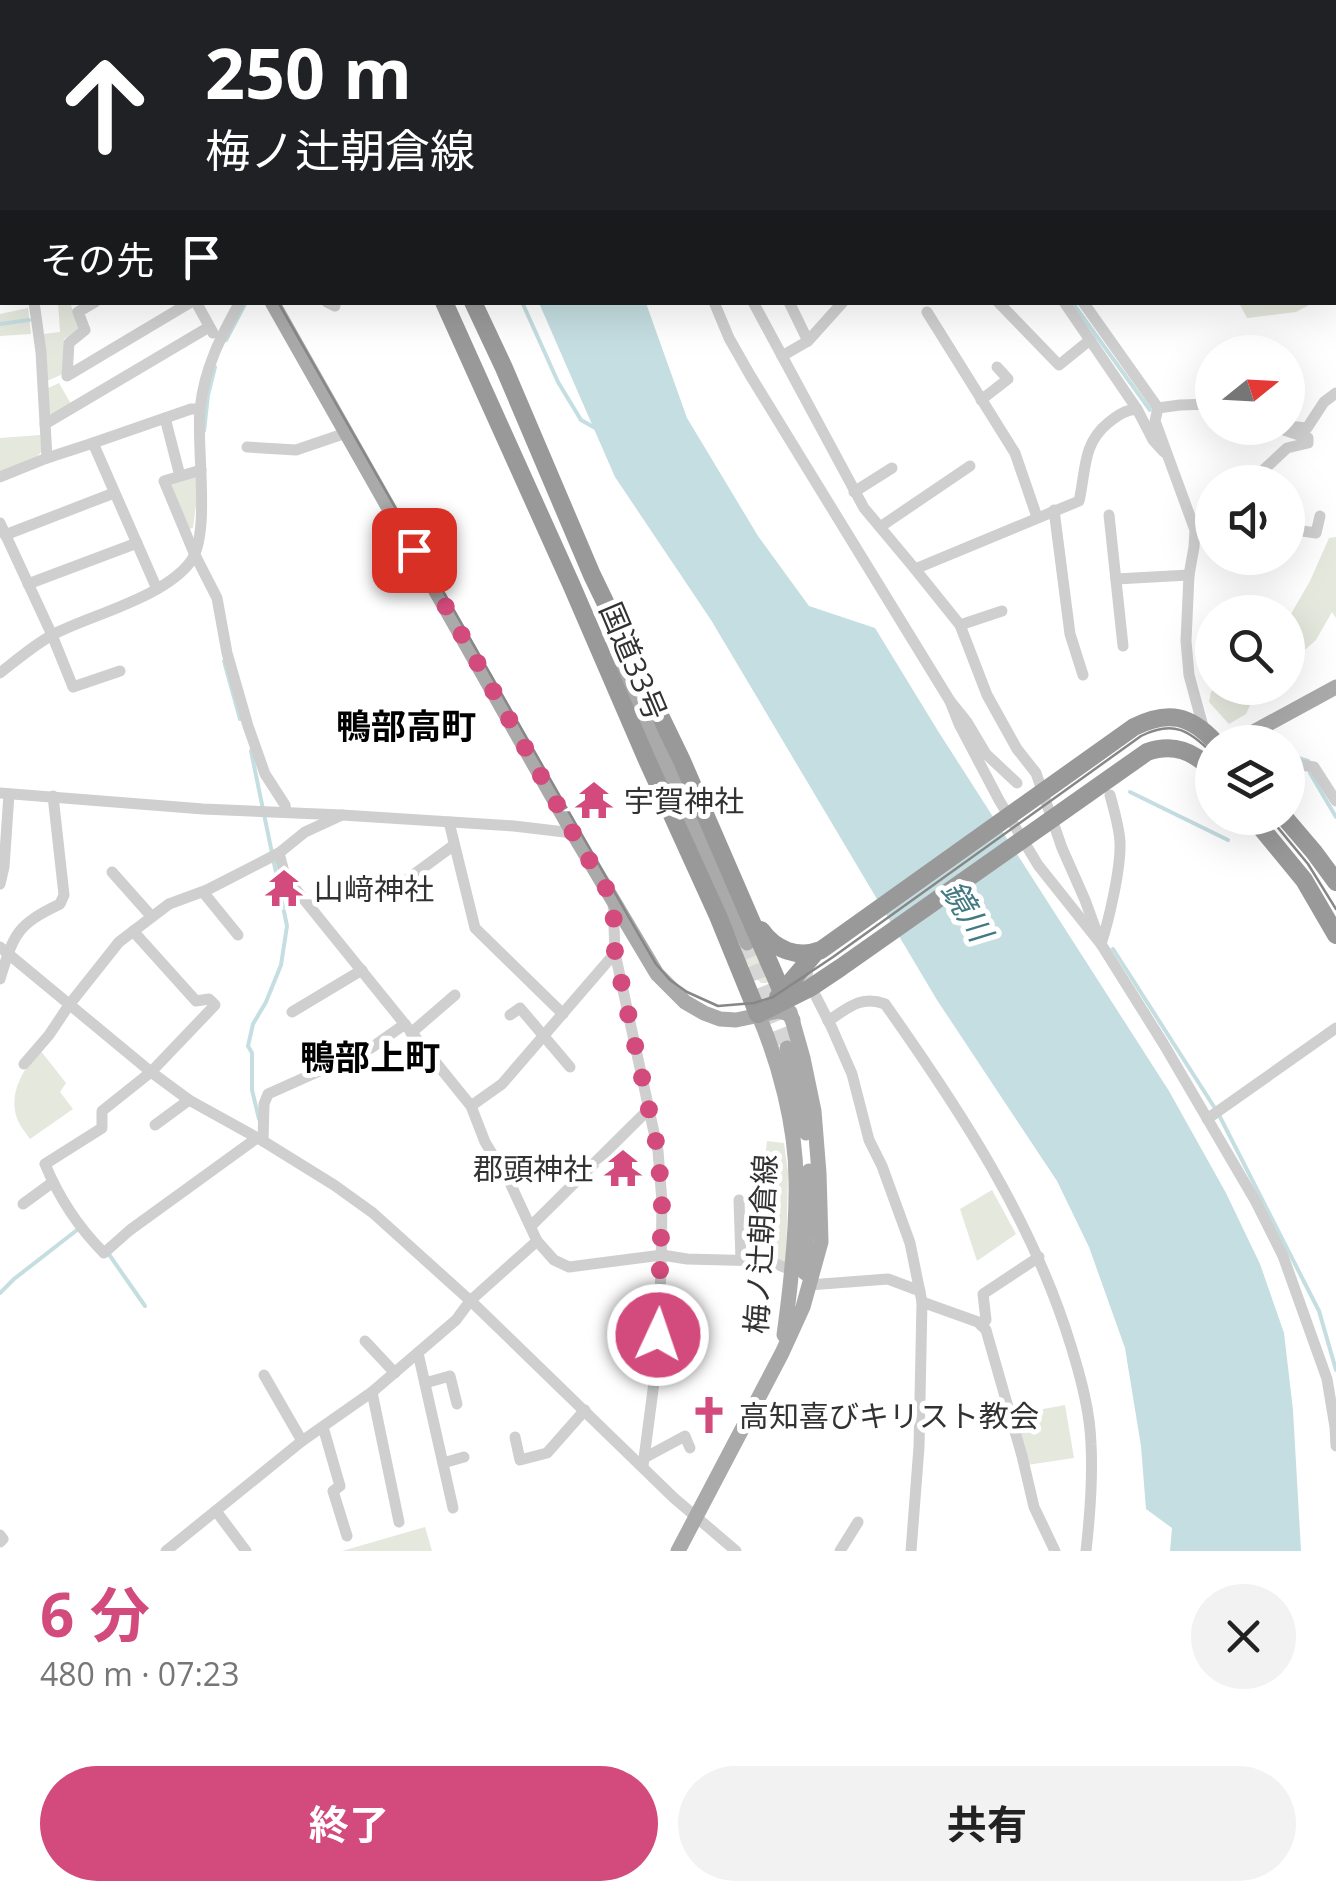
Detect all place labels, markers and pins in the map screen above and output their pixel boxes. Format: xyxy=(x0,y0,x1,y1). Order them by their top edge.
pin xyxy=(372,508,457,593)
temple icon: 宇賀神社 xyxy=(573,779,615,821)
place label: 宇賀神社 xyxy=(624,780,744,821)
temple icon: 山﨑神社 xyxy=(263,867,305,909)
place label: 山﨑神社 xyxy=(314,868,434,909)
temple icon: 郡頭神社 xyxy=(602,1147,644,1189)
place label: 郡頭神社 xyxy=(473,1148,593,1189)
church icon: 高知喜びキリスト教会 xyxy=(688,1394,730,1436)
place label: 高知喜びキリスト教会 xyxy=(739,1395,1039,1436)

